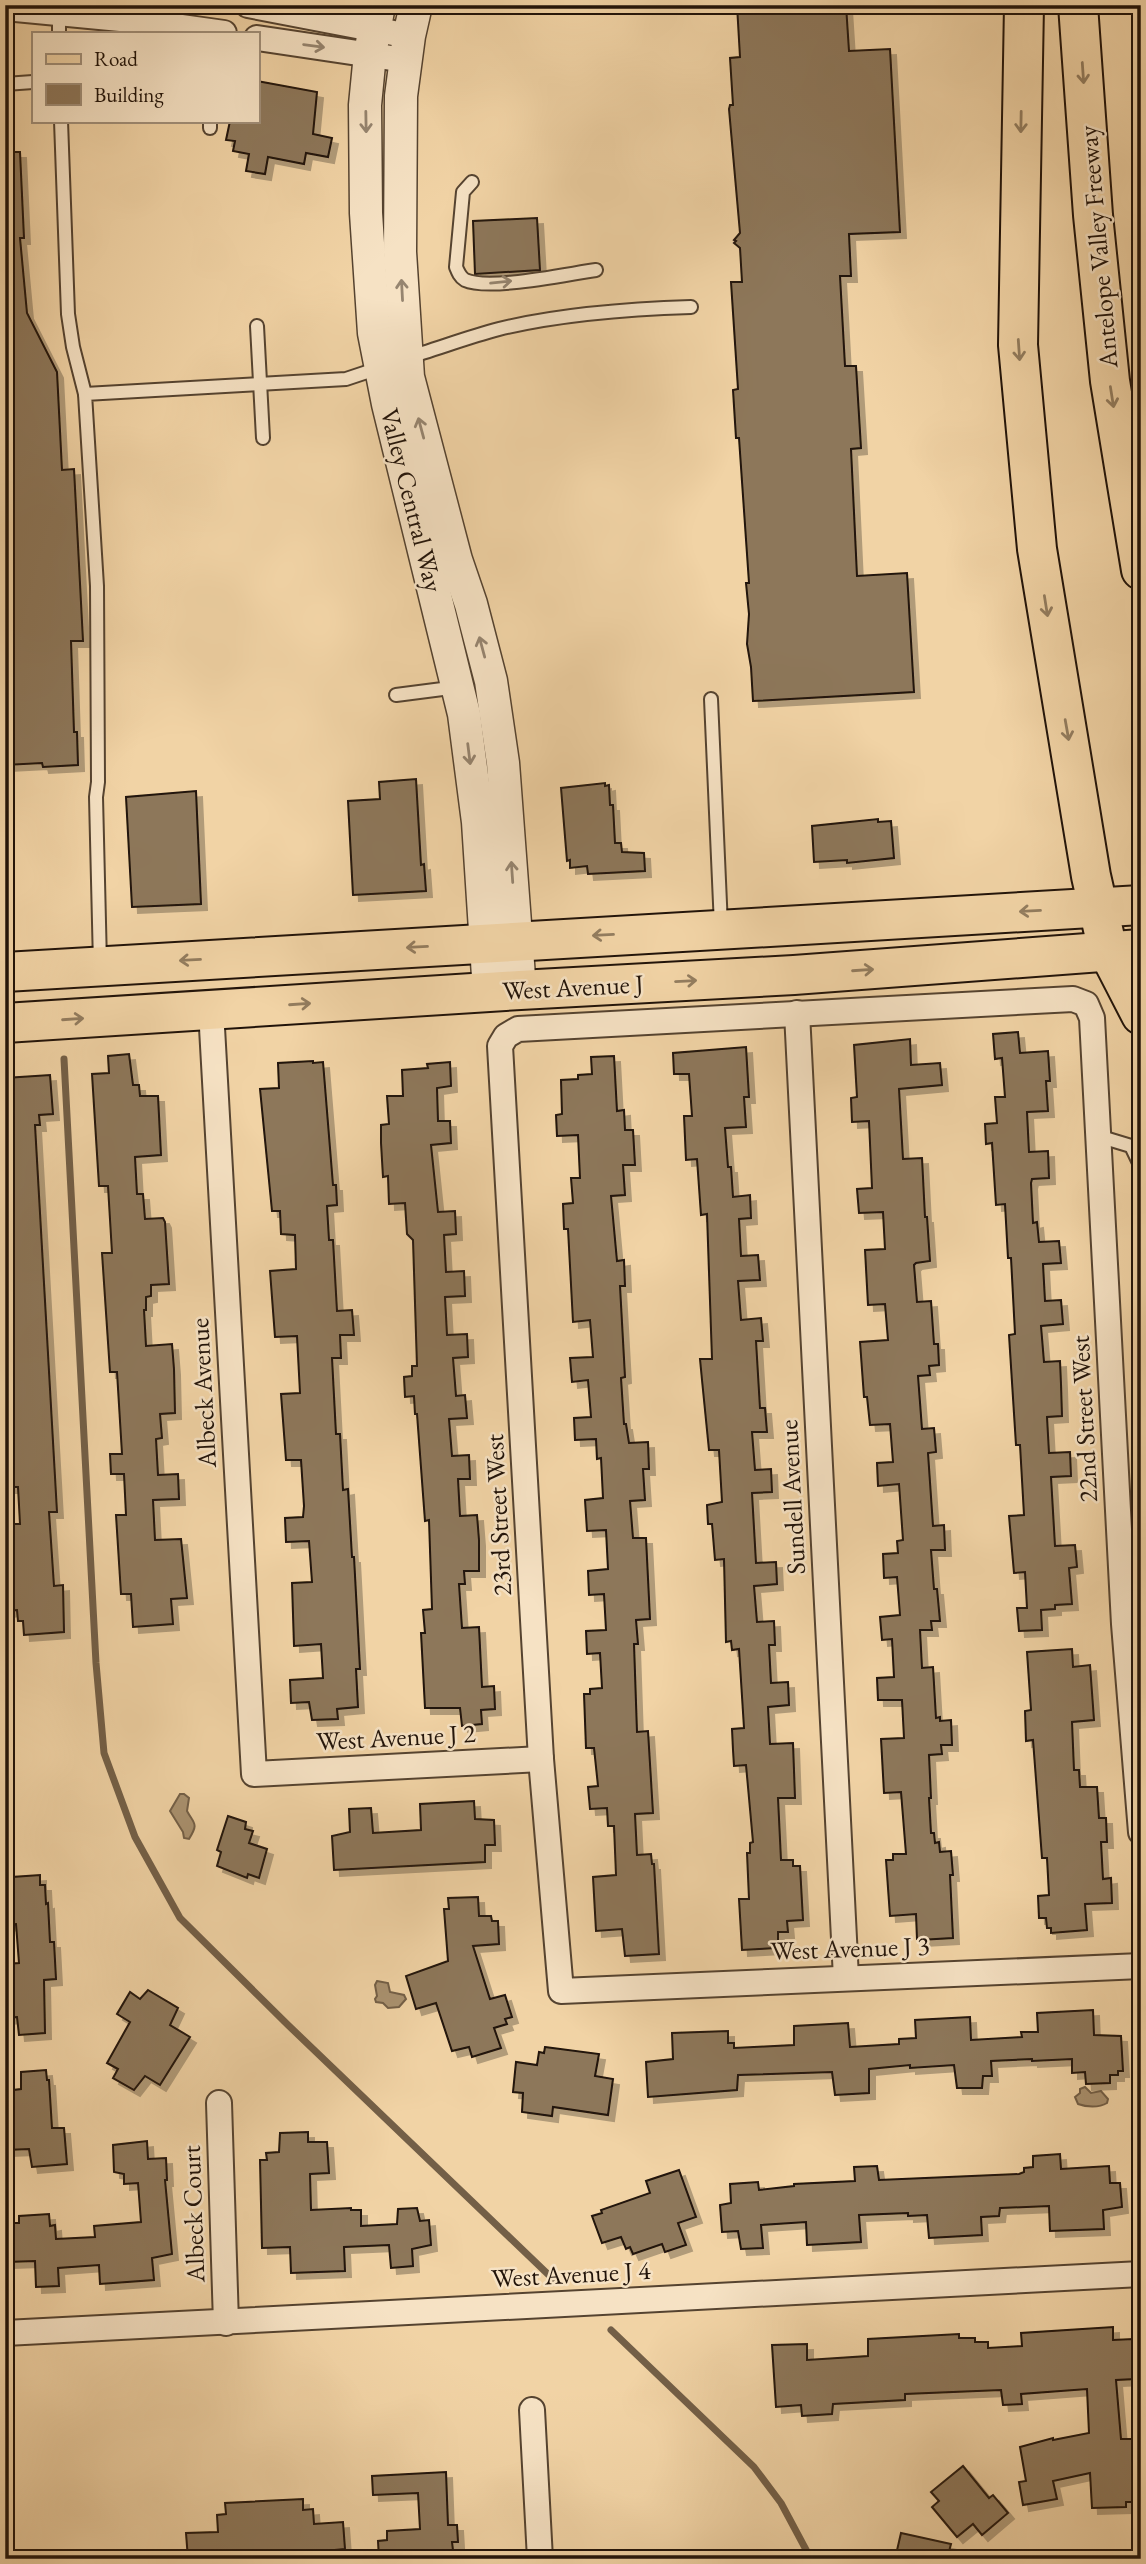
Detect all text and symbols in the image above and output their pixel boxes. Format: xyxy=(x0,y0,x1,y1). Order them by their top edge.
legend xyxy=(32,32,259,122)
one-way arrow xyxy=(302,40,324,53)
text: Road xyxy=(94,45,138,72)
one-way arrow xyxy=(1077,62,1090,84)
text: Building xyxy=(94,81,164,108)
one-way arrow xyxy=(359,110,373,133)
one-way arrow xyxy=(1015,111,1028,134)
street label: Antelope Valley Freeway xyxy=(1070,124,1126,371)
one-way arrow xyxy=(489,275,512,288)
one-way arrow xyxy=(395,280,408,302)
one-way arrow xyxy=(1013,338,1026,361)
one-way arrow xyxy=(1106,386,1119,408)
street label: Valley Central Way xyxy=(373,405,451,596)
one-way arrow xyxy=(414,417,427,440)
one-way arrow xyxy=(1040,594,1053,617)
one-way arrow xyxy=(475,636,488,659)
one-way arrow xyxy=(1061,718,1074,741)
one-way arrow xyxy=(463,742,476,765)
one-way arrow xyxy=(505,862,518,884)
one-way arrow xyxy=(1019,905,1042,918)
one-way arrow xyxy=(592,929,615,942)
one-way arrow xyxy=(406,941,429,954)
one-way arrow xyxy=(180,954,202,967)
one-way arrow xyxy=(851,963,873,976)
street label: West Avenue J xyxy=(501,966,645,1008)
one-way arrow xyxy=(675,974,698,987)
one-way arrow xyxy=(289,997,311,1010)
one-way arrow xyxy=(62,1012,85,1025)
street label: Albeck Avenue xyxy=(182,1317,224,1470)
street label: 22nd Street West xyxy=(1063,1335,1105,1503)
street label: Sundell Avenue xyxy=(771,1419,813,1575)
street label: 23rd Street West xyxy=(477,1433,519,1597)
street label: West Avenue J 2 xyxy=(315,1716,477,1758)
street label: West Avenue J 3 xyxy=(770,1928,930,1968)
street label: Albeck Court xyxy=(174,2145,212,2284)
street label: West Avenue J 4 xyxy=(490,2253,652,2295)

